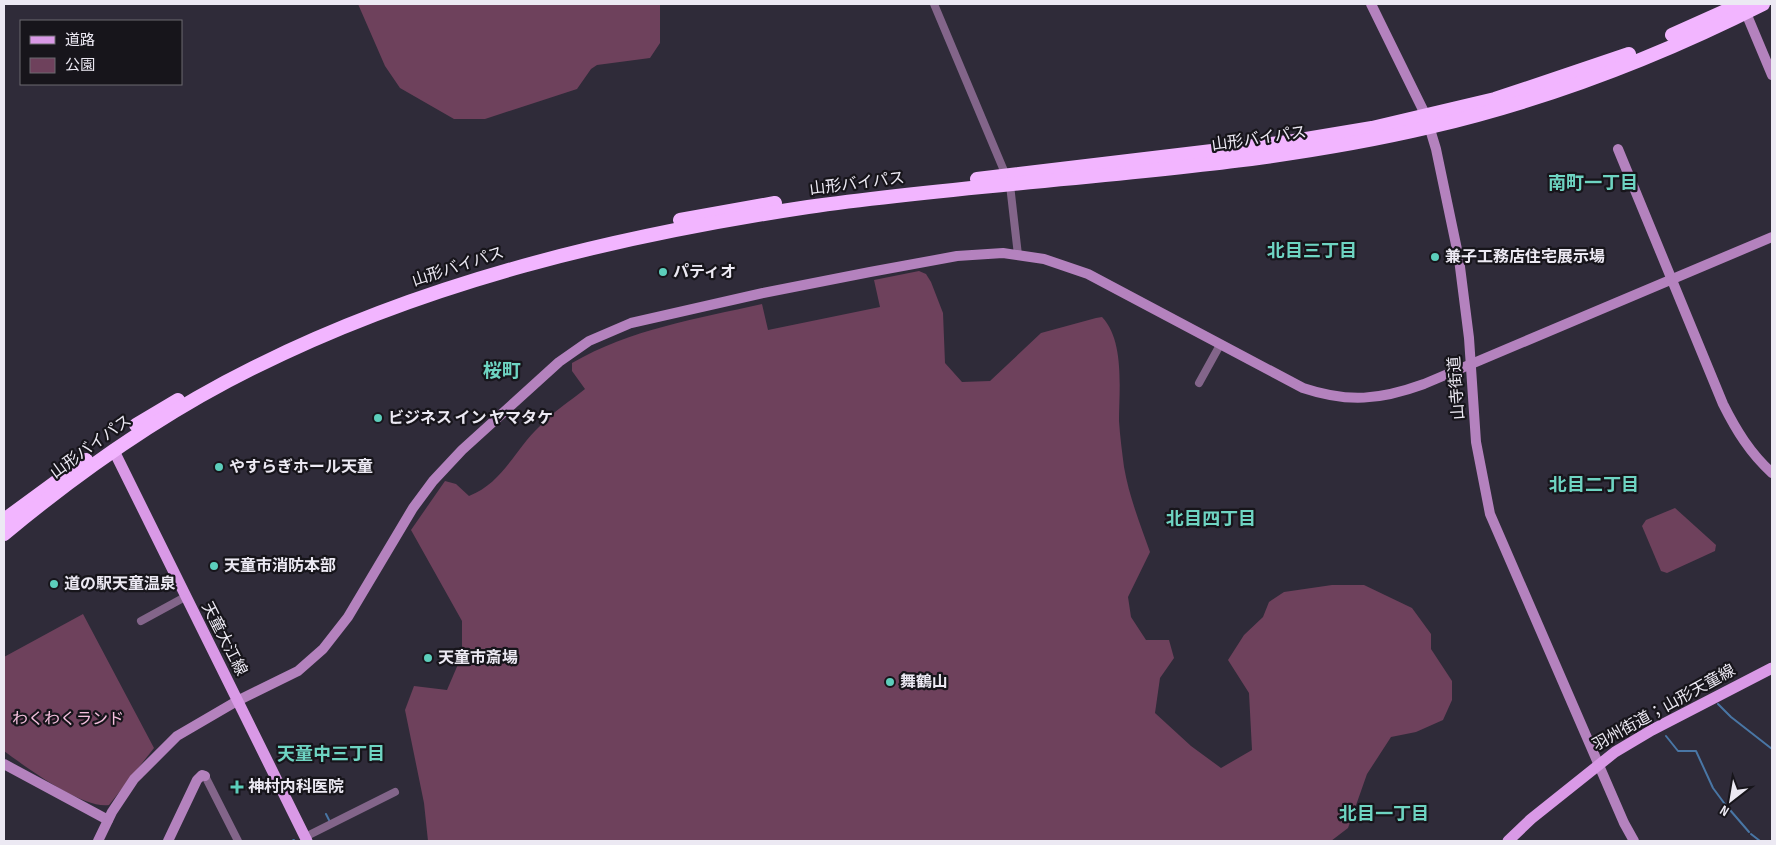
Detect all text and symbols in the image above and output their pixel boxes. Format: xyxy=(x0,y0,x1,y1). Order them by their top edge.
legend xyxy=(20,20,182,85)
text: 道路 xyxy=(65,31,95,50)
text: 公園 xyxy=(65,56,95,75)
street label: 山形バイパス xyxy=(1210,123,1308,155)
street label: 山形バイパス xyxy=(808,169,906,199)
district label: 南町一丁目 xyxy=(1548,173,1638,194)
district label: 北目三丁目 xyxy=(1267,241,1357,262)
street label: 山形バイパス xyxy=(410,243,506,291)
place label: 兼子工務店住宅展示場 xyxy=(1445,248,1605,267)
marker: 兼子工務店住宅展示場 xyxy=(1429,251,1441,263)
place label: パティオ xyxy=(673,263,736,282)
marker: パティオ xyxy=(657,266,669,278)
street label: 山寺街道 xyxy=(1445,355,1469,421)
district label: 桜町 xyxy=(483,360,521,383)
place label: ビジネス イン ヤマタケ xyxy=(388,409,553,428)
street label: 山形バイパス xyxy=(47,411,135,483)
marker: ビジネス イン ヤマタケ xyxy=(372,412,384,424)
place label: やすらぎホール天童 xyxy=(229,458,373,477)
marker: やすらぎホール天童 xyxy=(213,461,225,473)
district label: 北目二丁目 xyxy=(1549,475,1639,496)
district label: 北目四丁目 xyxy=(1166,509,1256,530)
place label: 天童市消防本部 xyxy=(224,557,336,576)
marker: 天童市消防本部 xyxy=(208,560,220,572)
place label: 道の駅天童温泉 xyxy=(64,575,176,594)
marker: 道の駅天童温泉 xyxy=(48,578,60,590)
street label: 天童大江線 xyxy=(197,599,251,679)
place label: 天童市斎場 xyxy=(438,649,518,668)
marker: 天童市斎場 xyxy=(422,652,434,664)
street label: 羽州街道；山形天童線 xyxy=(1589,661,1739,755)
place label: 舞鶴山 xyxy=(900,673,948,692)
marker: 舞鶴山 xyxy=(884,676,896,688)
park label: わくわくランド xyxy=(12,710,124,729)
district label: 天童中三丁目 xyxy=(277,744,385,765)
north arrow xyxy=(1706,775,1756,825)
place label: 神村内科医院 xyxy=(248,777,344,797)
marker: 神村内科医院 xyxy=(230,780,244,794)
text: N xyxy=(1717,802,1732,820)
district label: 北目一丁目 xyxy=(1339,804,1429,825)

